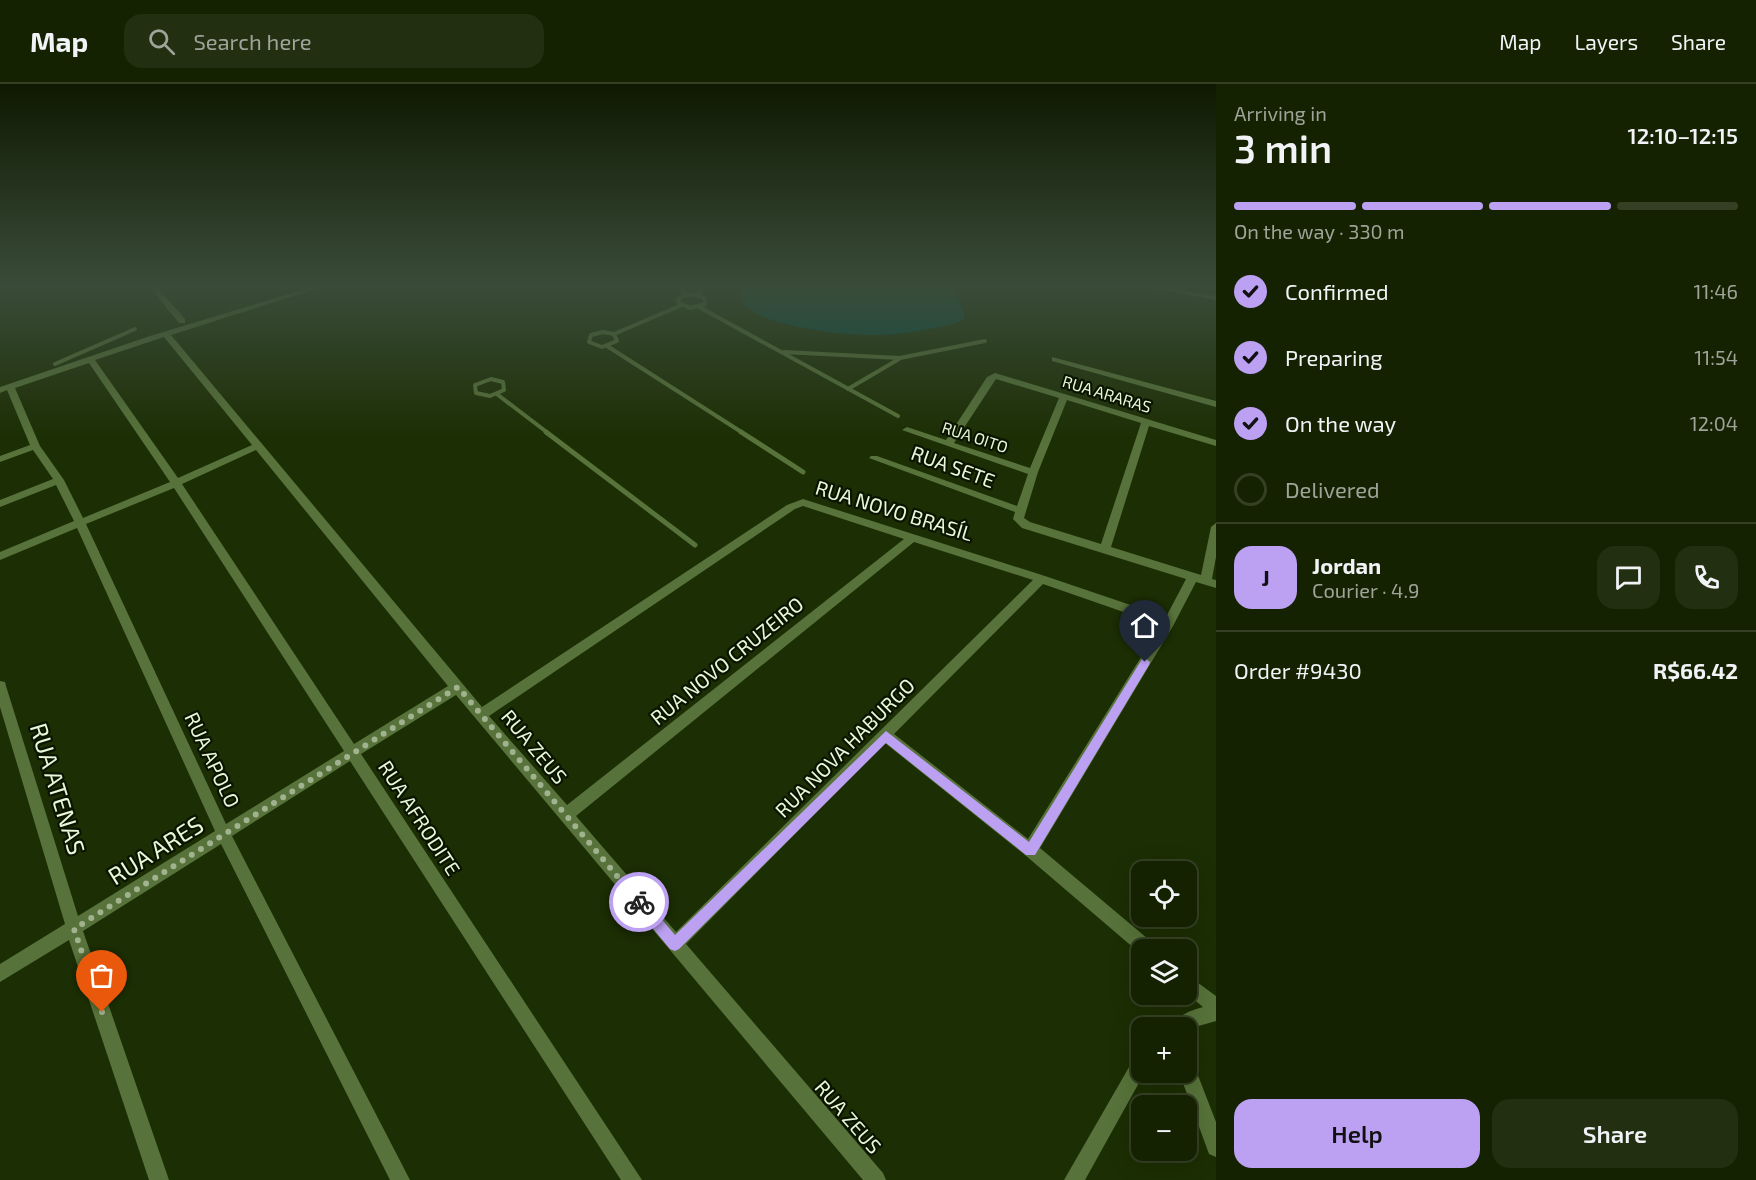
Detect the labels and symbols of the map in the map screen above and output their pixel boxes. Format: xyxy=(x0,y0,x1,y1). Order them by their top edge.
street label: RUA ARARAS xyxy=(1060,371,1154,416)
street label: RUA OITO xyxy=(940,417,1011,456)
street label: RUA SETE xyxy=(908,440,998,492)
street label: RUA NOVO BRASÍL xyxy=(813,475,976,545)
street label: RUA NOVO CRUZEIRO xyxy=(645,591,808,729)
pin xyxy=(1119,600,1170,662)
street label: RUA NOVA HABURGO xyxy=(770,673,919,822)
street label: RUA ZEUS xyxy=(497,705,573,788)
street label: RUA APOLO xyxy=(180,708,245,811)
street label: RUA ATENAS xyxy=(25,719,92,858)
street label: RUA AFRODITE xyxy=(374,756,466,879)
street label: RUA ARES xyxy=(102,809,208,890)
courier xyxy=(609,872,669,932)
pin xyxy=(76,950,127,1012)
street label: RUA ZEUS xyxy=(810,1075,887,1158)

